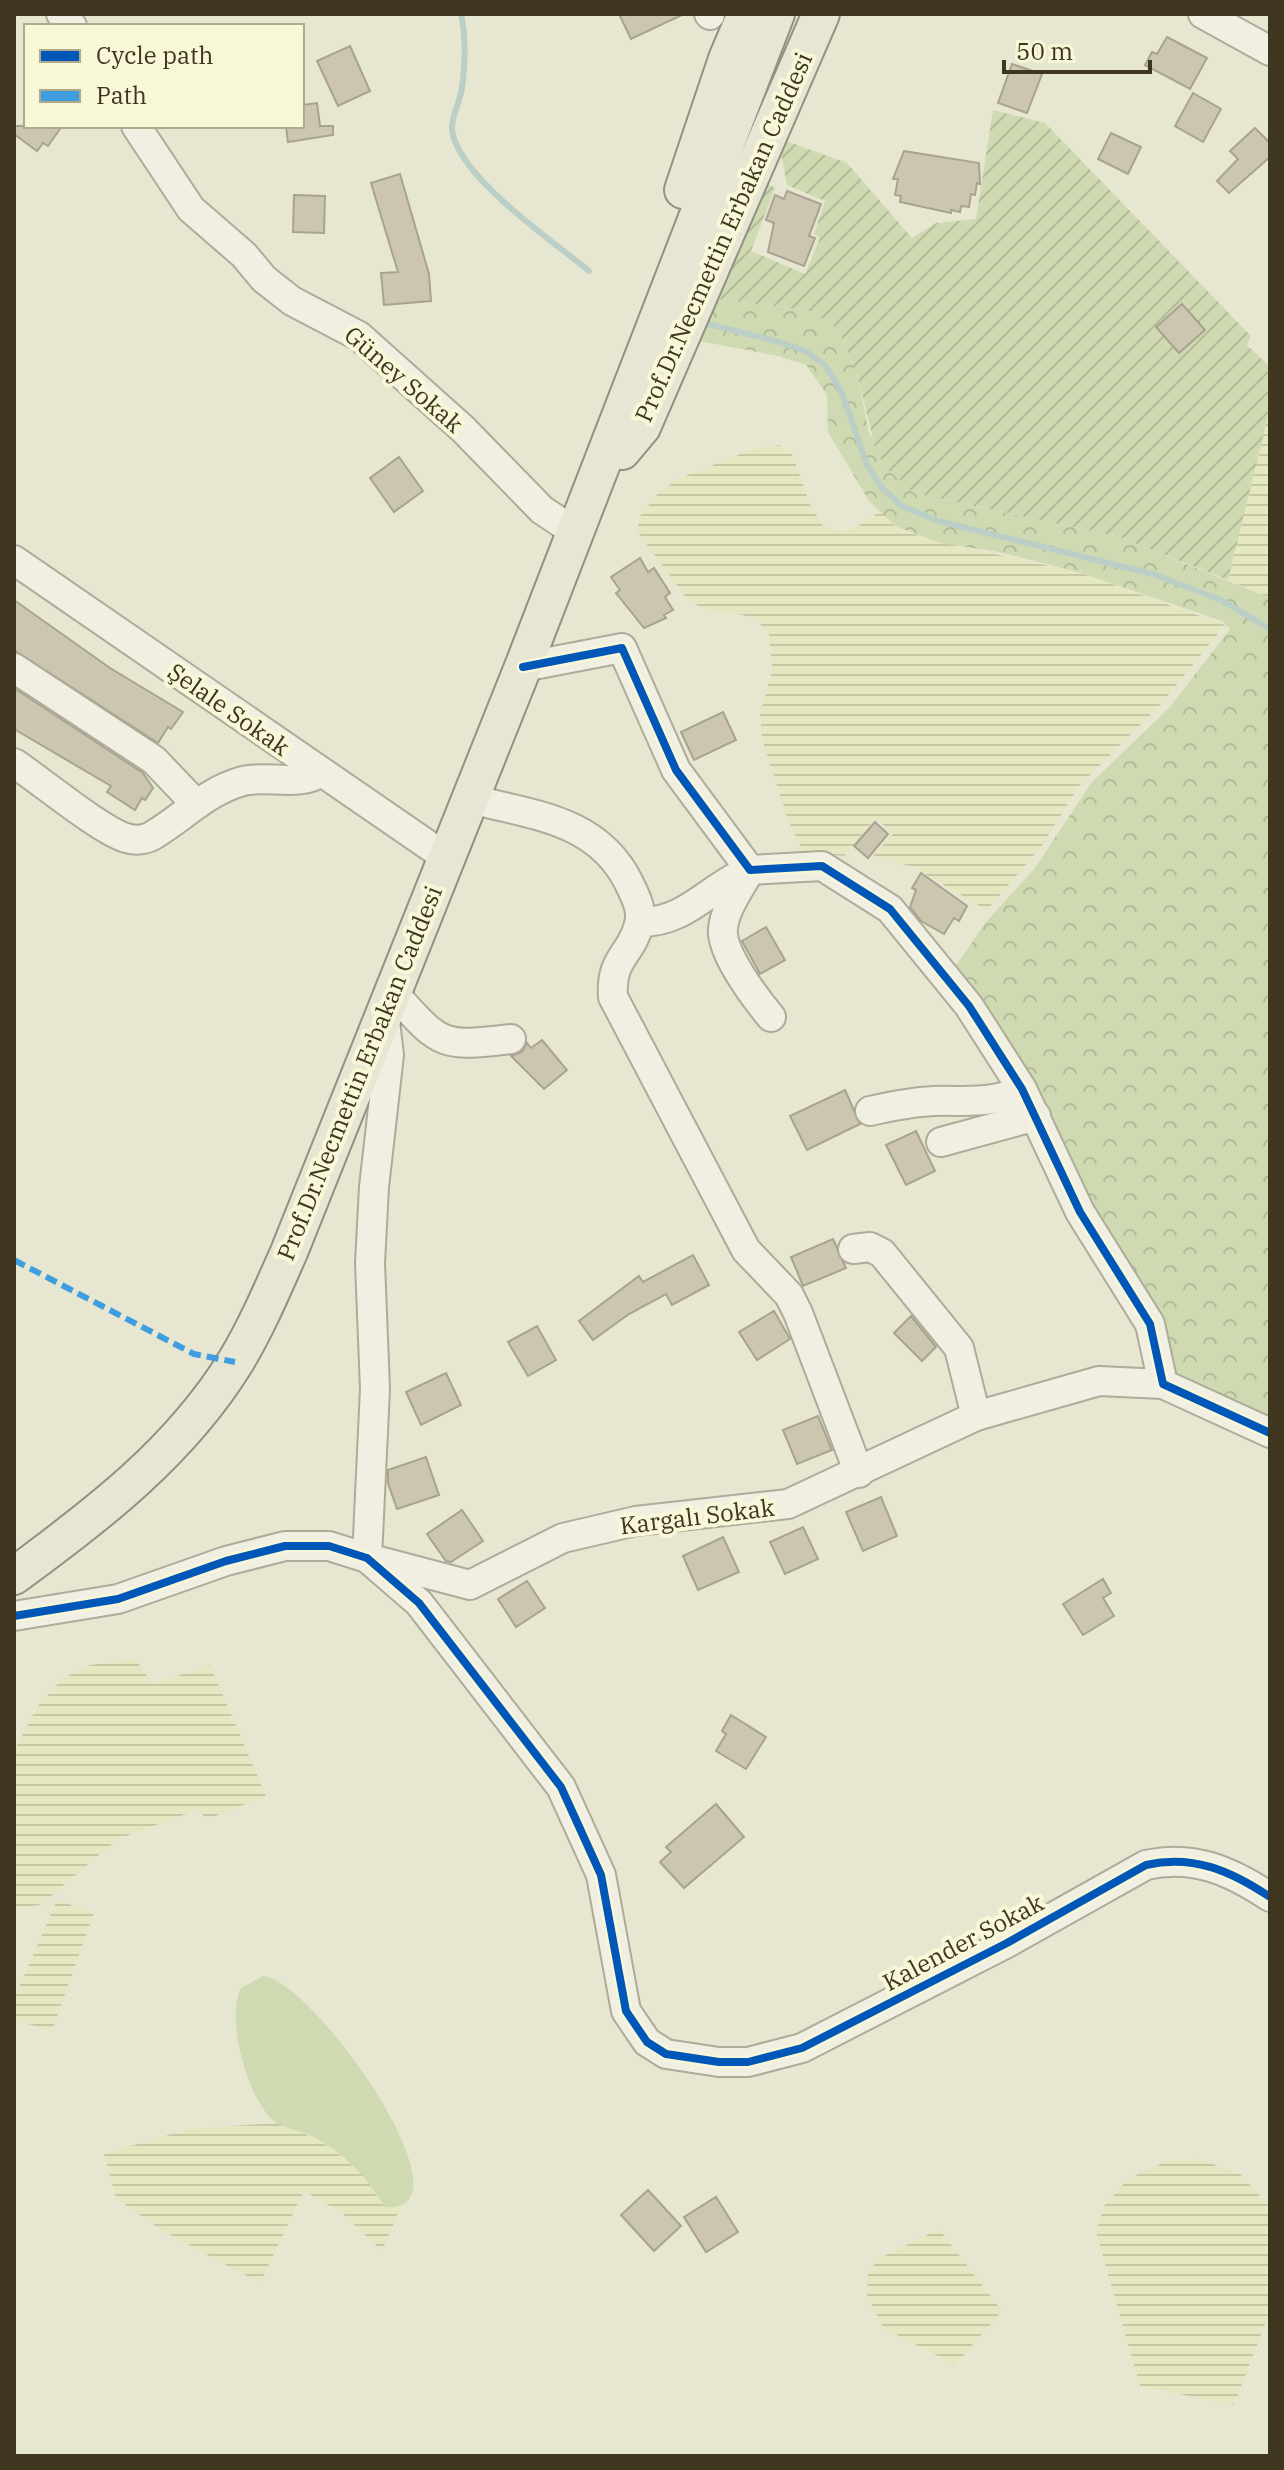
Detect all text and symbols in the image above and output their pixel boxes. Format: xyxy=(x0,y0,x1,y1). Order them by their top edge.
legend xyxy=(24,24,304,128)
scale bar xyxy=(1004,24,1150,74)
text: 50 m xyxy=(1016,35,1073,67)
text: Cycle path xyxy=(96,39,213,71)
street label: Prof.Dr.Necmettin Erbakan Caddesi xyxy=(627,47,819,427)
text: Path xyxy=(96,79,147,111)
street label: Güney Sokak xyxy=(338,319,470,439)
street label: Şelale Sokak xyxy=(162,655,296,763)
street label: Prof.Dr.Necmettin Erbakan Caddesi xyxy=(269,881,449,1265)
street label: Kargalı Sokak xyxy=(618,1491,776,1541)
street label: Kalender Sokak xyxy=(877,1886,1049,1998)

